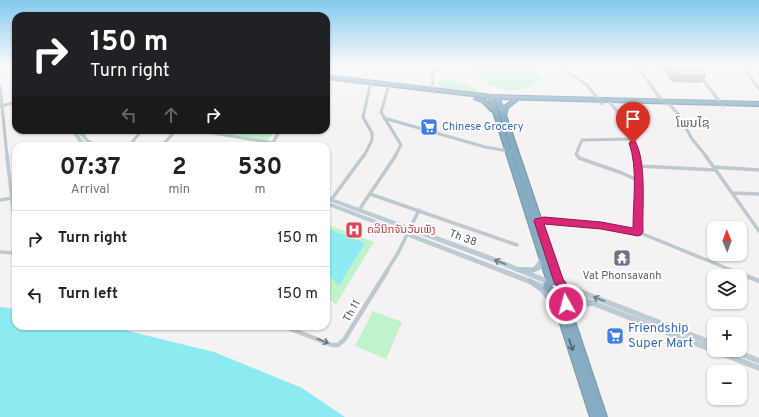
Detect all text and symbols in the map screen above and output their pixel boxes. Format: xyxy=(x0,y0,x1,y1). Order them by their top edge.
text: 150 m xyxy=(90,25,168,61)
icon: right xyxy=(24,28,76,80)
text: Turn right xyxy=(90,60,170,83)
pin xyxy=(616,102,650,143)
icon: left xyxy=(118,104,140,126)
icon: ahead xyxy=(160,104,182,126)
icon: right xyxy=(202,104,224,126)
icon: arrive xyxy=(622,108,644,130)
district label: ໂພນໄຊ xyxy=(675,116,710,132)
supermarket icon: Chinese Grocery xyxy=(419,117,439,137)
place label: Chinese Grocery xyxy=(442,120,524,134)
text: 07:37 xyxy=(60,153,121,183)
text: 2 xyxy=(172,153,187,183)
text: 530 xyxy=(238,153,282,183)
text: Arrival xyxy=(71,182,110,198)
text: min xyxy=(168,182,190,198)
text: m xyxy=(255,182,266,198)
hospital icon: ຄລີນິກຈັນວັນເພັງ xyxy=(344,220,364,240)
north arrow xyxy=(707,221,747,261)
map controls xyxy=(707,221,747,405)
place label: ຄລີນິກຈັນວັນເພັງ xyxy=(367,223,436,237)
street label: Th 38 xyxy=(447,227,479,249)
icon: right xyxy=(24,228,46,250)
text: Turn right xyxy=(58,229,127,248)
text: 150 m xyxy=(277,229,318,248)
temple icon: Vat Phonsavanh xyxy=(612,248,632,268)
one-way arrow xyxy=(494,258,506,266)
place label: Vat Phonsavanh xyxy=(583,269,661,283)
button: layers xyxy=(707,269,747,309)
position arrow xyxy=(545,283,587,325)
icon: left xyxy=(24,284,46,306)
text: Turn left xyxy=(58,285,118,304)
text: 150 m xyxy=(277,285,318,304)
one-way arrow xyxy=(594,295,606,303)
street label: Th 11 xyxy=(340,297,364,325)
button: + xyxy=(707,317,747,357)
place label: Friendship Super Mart xyxy=(628,321,693,352)
supermarket icon: Friendship Super Mart xyxy=(605,326,625,346)
one-way arrow xyxy=(317,338,329,346)
one-way arrow xyxy=(568,338,575,351)
button: − xyxy=(707,365,747,405)

